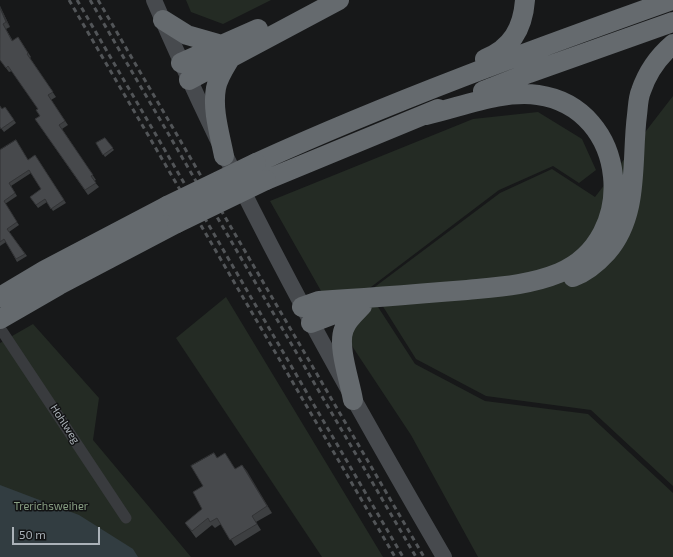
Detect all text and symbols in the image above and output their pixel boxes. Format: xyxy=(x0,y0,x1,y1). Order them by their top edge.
street label: Hohlweg xyxy=(47,402,83,446)
park label: Trerichsweiher xyxy=(14,499,88,513)
scale bar xyxy=(14,519,102,545)
text: 50 m xyxy=(19,527,46,541)

